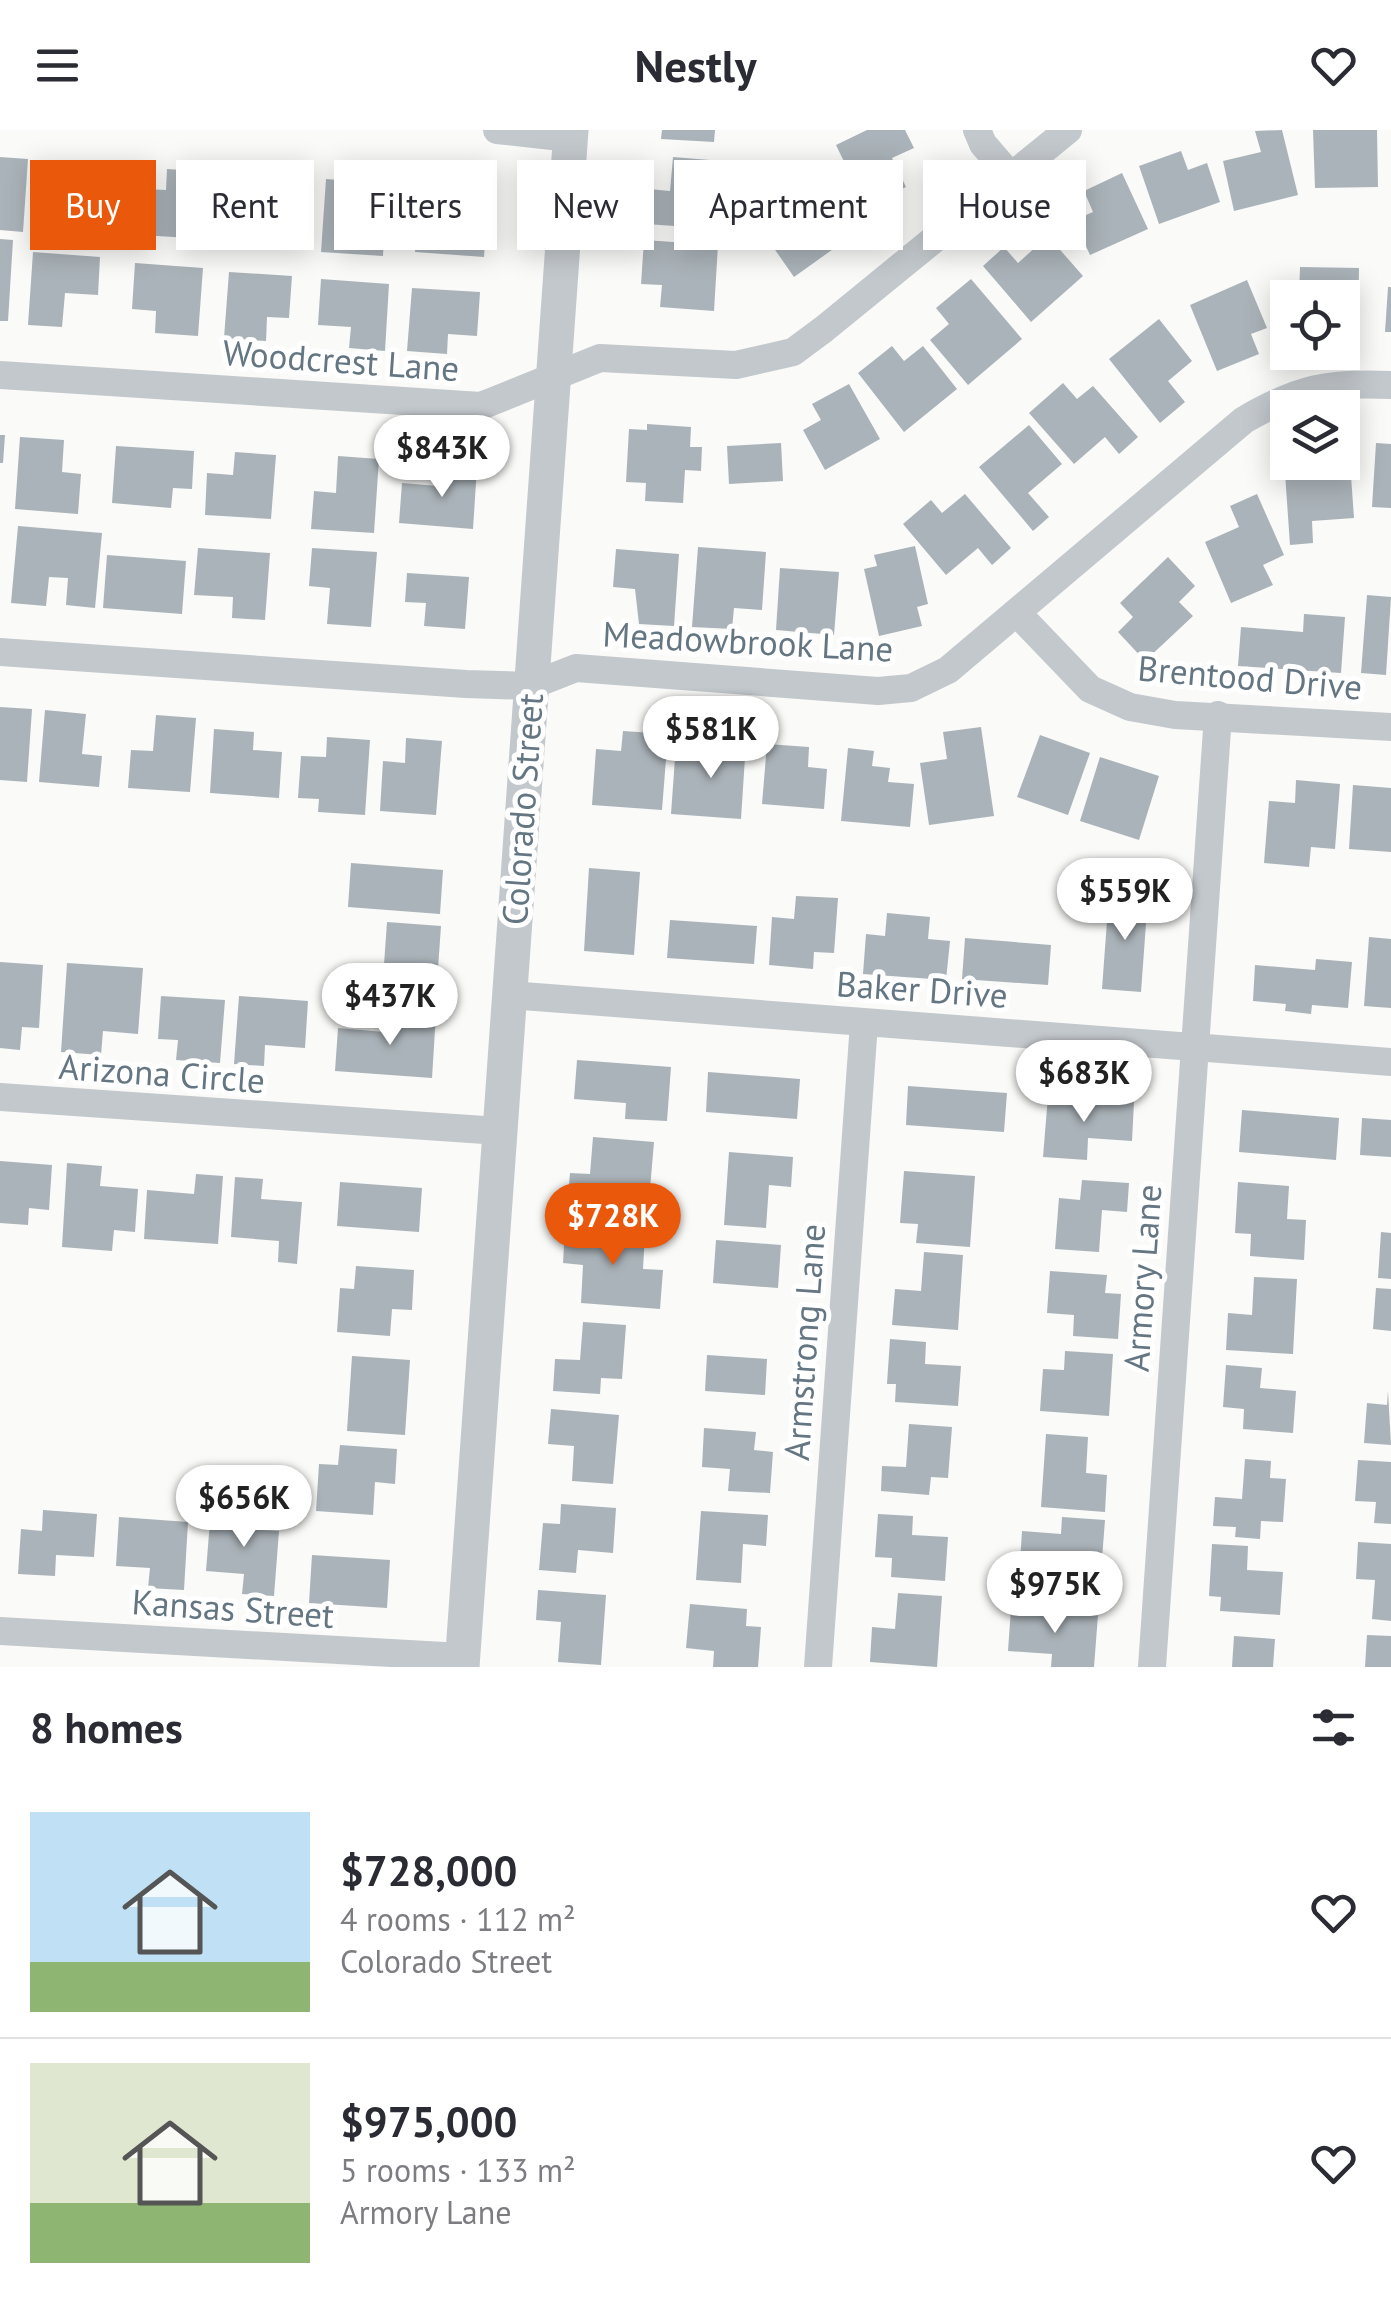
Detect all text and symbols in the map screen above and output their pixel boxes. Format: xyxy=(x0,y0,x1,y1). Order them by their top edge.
text: Nestly xyxy=(635,36,756,94)
icon: menu xyxy=(30,38,85,93)
icon: heart xyxy=(1306,38,1361,93)
chip: Buy xyxy=(30,160,156,250)
chip: Rent xyxy=(176,160,314,250)
chip: Filters xyxy=(334,160,497,250)
chip: New xyxy=(517,160,654,250)
chip: Apartment xyxy=(674,160,903,250)
chip: House xyxy=(923,160,1086,250)
map controls xyxy=(1270,280,1360,480)
button: locate xyxy=(1270,280,1360,370)
street label: Woodcrest Lane xyxy=(221,329,461,391)
button: layers xyxy=(1270,390,1360,480)
pin: $843K xyxy=(372,415,512,500)
text: $843K xyxy=(396,426,488,468)
street label: Meadowbrook Lane xyxy=(602,610,894,672)
street label: Brentood Drive xyxy=(1136,644,1364,710)
street label: Colorado Street xyxy=(491,692,553,926)
pin: $581K xyxy=(641,696,781,781)
text: $581K xyxy=(665,707,757,749)
pin: $559K xyxy=(1055,858,1195,943)
text: $559K xyxy=(1079,869,1171,911)
street label: Baker Drive xyxy=(835,960,1009,1018)
pin: $437K xyxy=(320,963,460,1048)
text: $437K xyxy=(344,974,436,1016)
pin: $683K xyxy=(1014,1040,1154,1125)
street label: Arizona Circle xyxy=(57,1043,267,1103)
text: $683K xyxy=(1038,1051,1130,1093)
pin: $728K xyxy=(543,1183,683,1268)
street label: Armory Lane xyxy=(1113,1183,1171,1373)
text: $728K xyxy=(567,1194,659,1236)
street label: Armstrong Lane xyxy=(773,1222,835,1462)
pin: $656K xyxy=(174,1465,314,1550)
text: $656K xyxy=(198,1476,290,1518)
pin: $975K xyxy=(985,1551,1125,1636)
text: $975K xyxy=(1009,1562,1101,1604)
street label: Kansas Street xyxy=(130,1578,336,1638)
text: 8 homes xyxy=(30,1700,183,1755)
icon: filters xyxy=(1306,1700,1361,1755)
text: $728,000 xyxy=(340,1843,517,1898)
icon: home xyxy=(110,1852,230,1972)
icon: heart xyxy=(1306,1885,1361,1940)
text: 4 rooms · 112 m² xyxy=(340,1898,576,1940)
text: Colorado Street xyxy=(340,1940,552,1982)
text: $975,000 xyxy=(340,2094,517,2149)
icon: home xyxy=(110,2103,230,2223)
icon: heart xyxy=(1306,2136,1361,2191)
text: 5 rooms · 133 m² xyxy=(340,2149,576,2191)
text: Armory Lane xyxy=(340,2191,511,2233)

